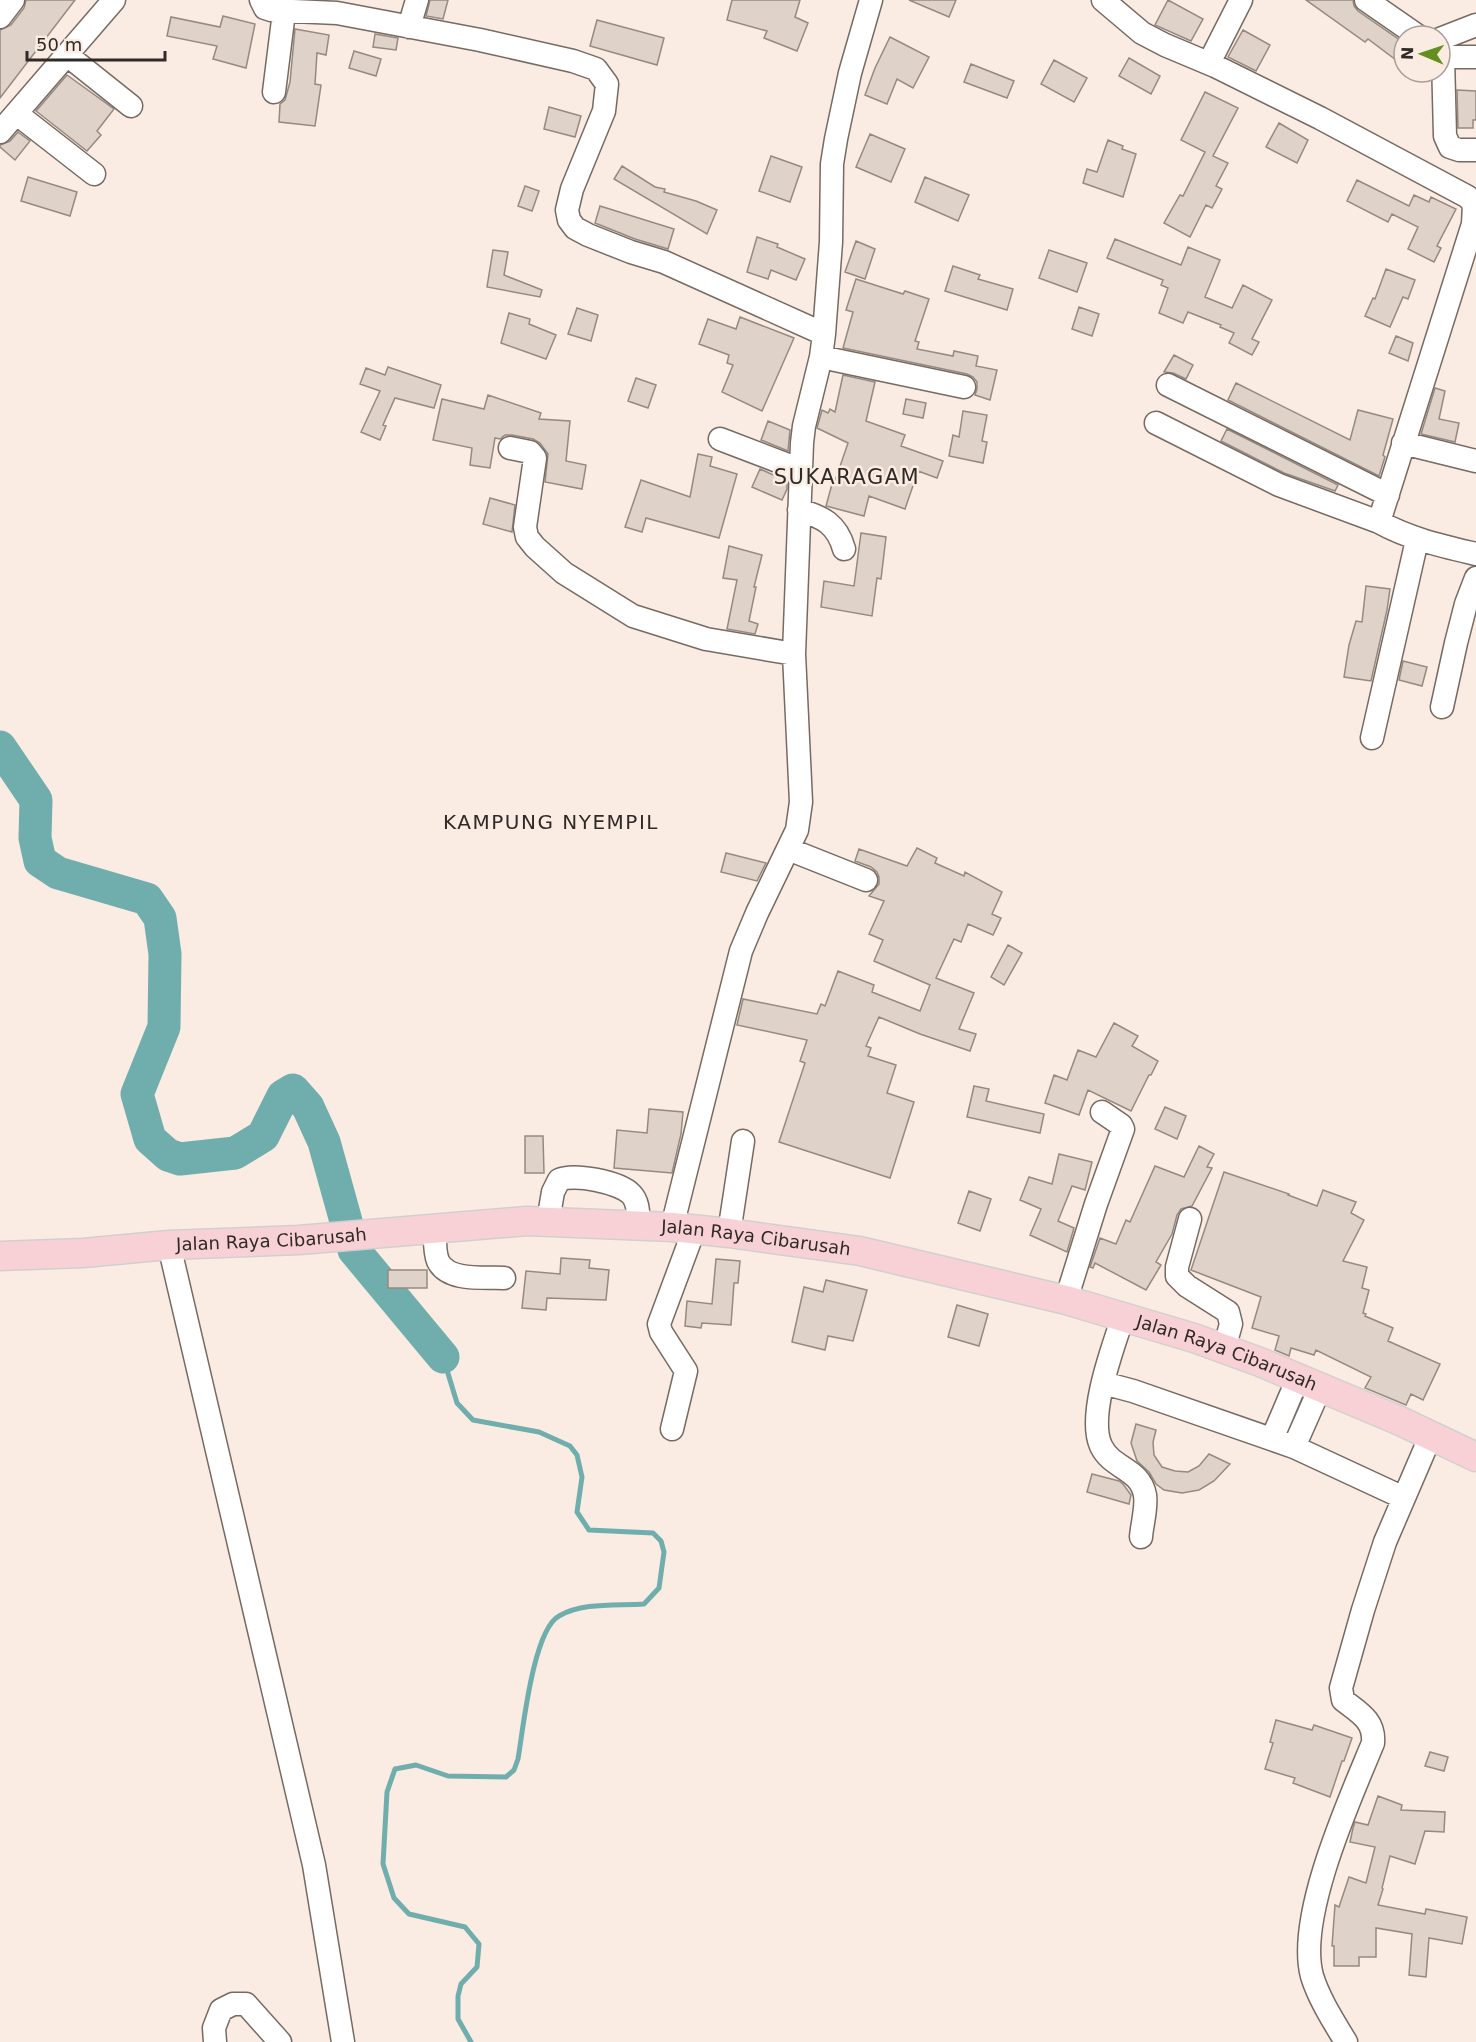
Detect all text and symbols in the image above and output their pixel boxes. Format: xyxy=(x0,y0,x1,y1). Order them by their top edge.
scale bar xyxy=(27,24,165,62)
north arrow xyxy=(1392,24,1452,84)
text: 50 m xyxy=(36,34,82,55)
text: N xyxy=(1398,46,1417,61)
district label: SUKARAGAM xyxy=(774,465,920,489)
district label: KAMPUNG NYEMPIL xyxy=(443,810,659,834)
street label: Jalan Raya Cibarusah xyxy=(660,1216,852,1260)
street label: Jalan Raya Cibarusah xyxy=(175,1223,368,1255)
street label: Jalan Raya Cibarusah xyxy=(1133,1310,1320,1395)

